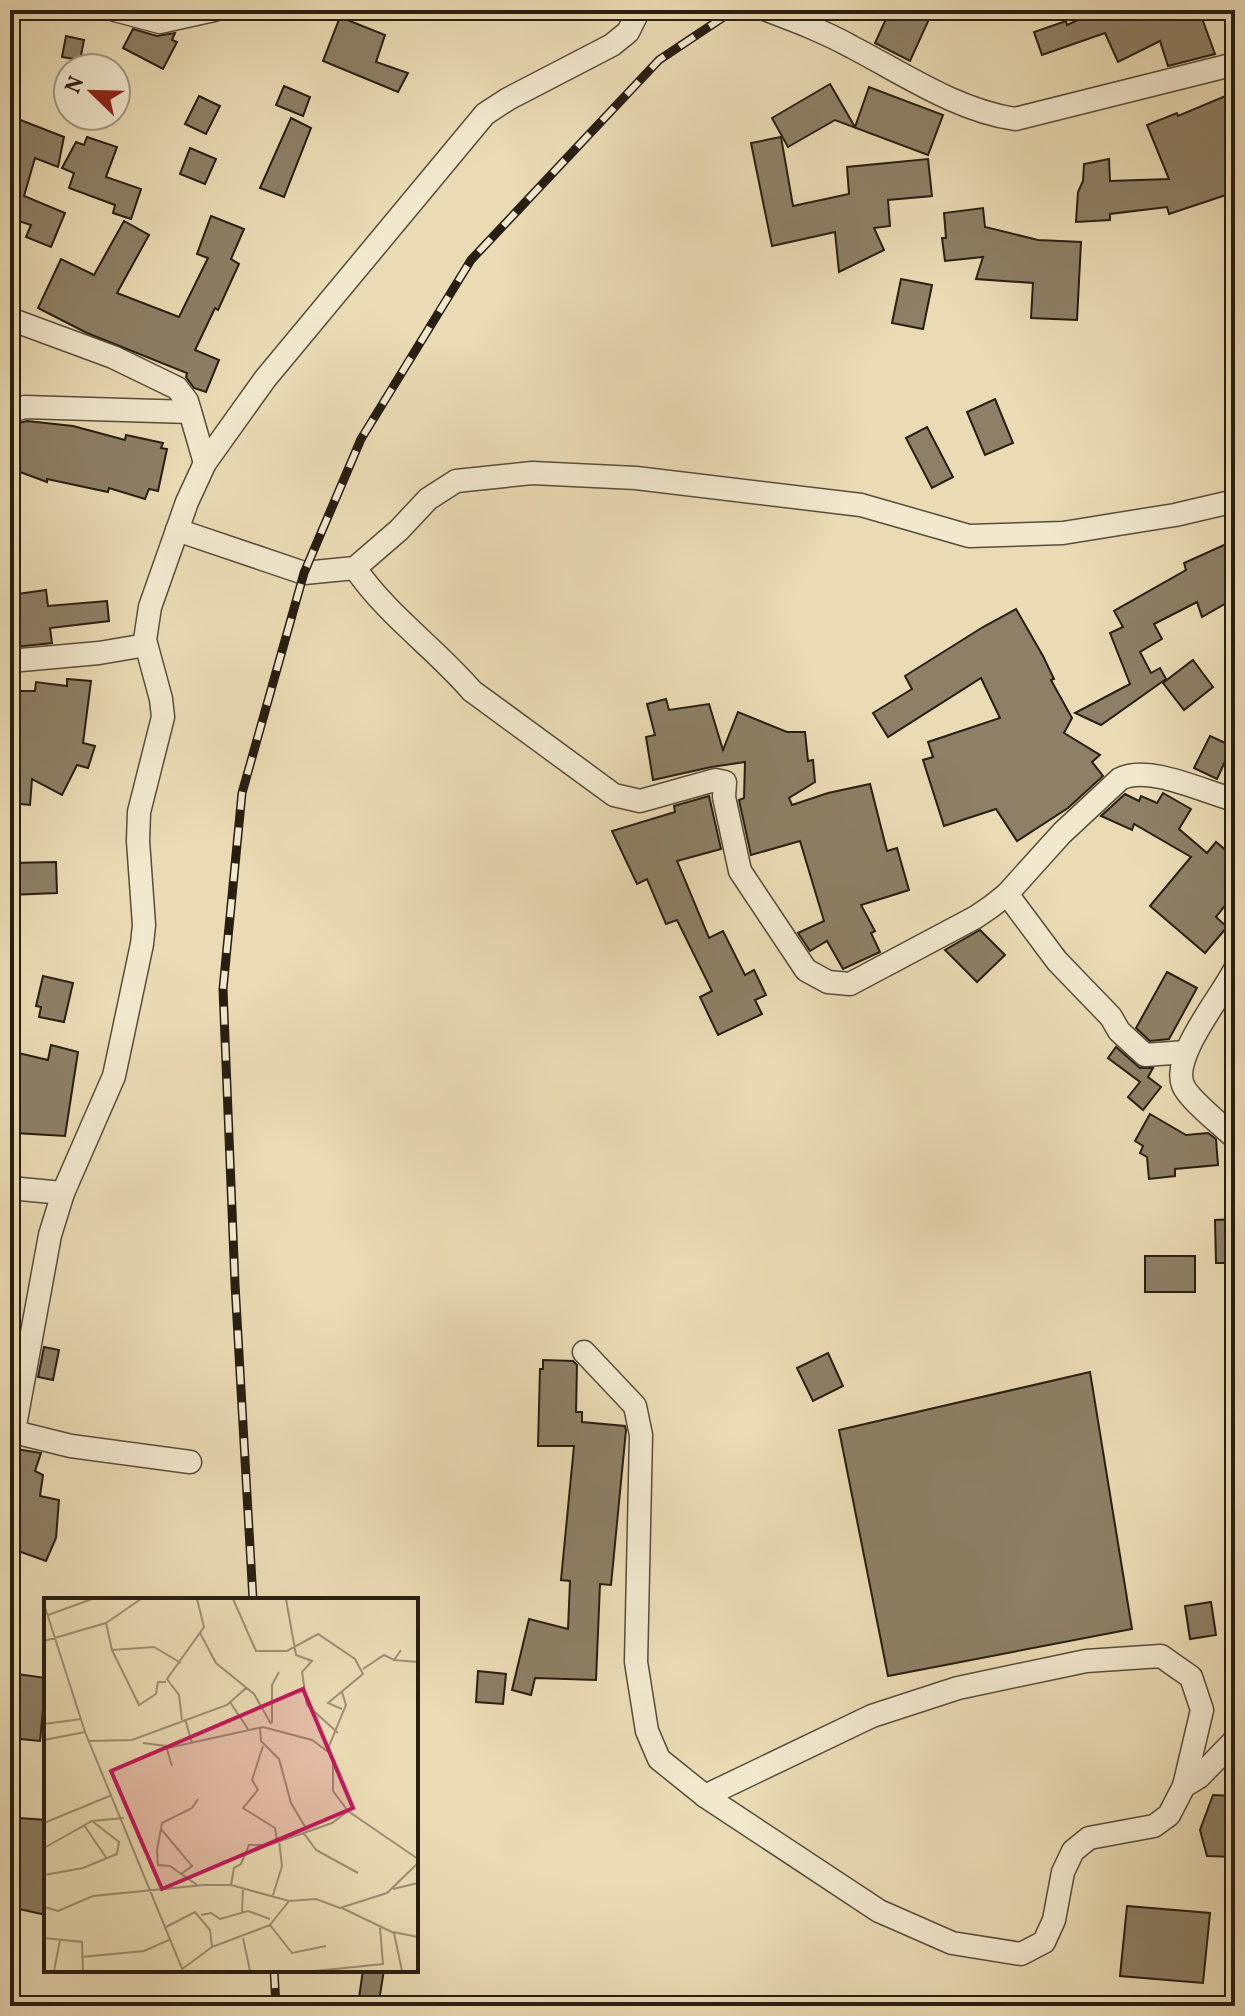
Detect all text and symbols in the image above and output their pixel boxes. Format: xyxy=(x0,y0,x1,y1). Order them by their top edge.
north arrow xyxy=(52,52,132,132)
text: N xyxy=(59,72,93,99)
inset map xyxy=(44,1598,418,1972)

